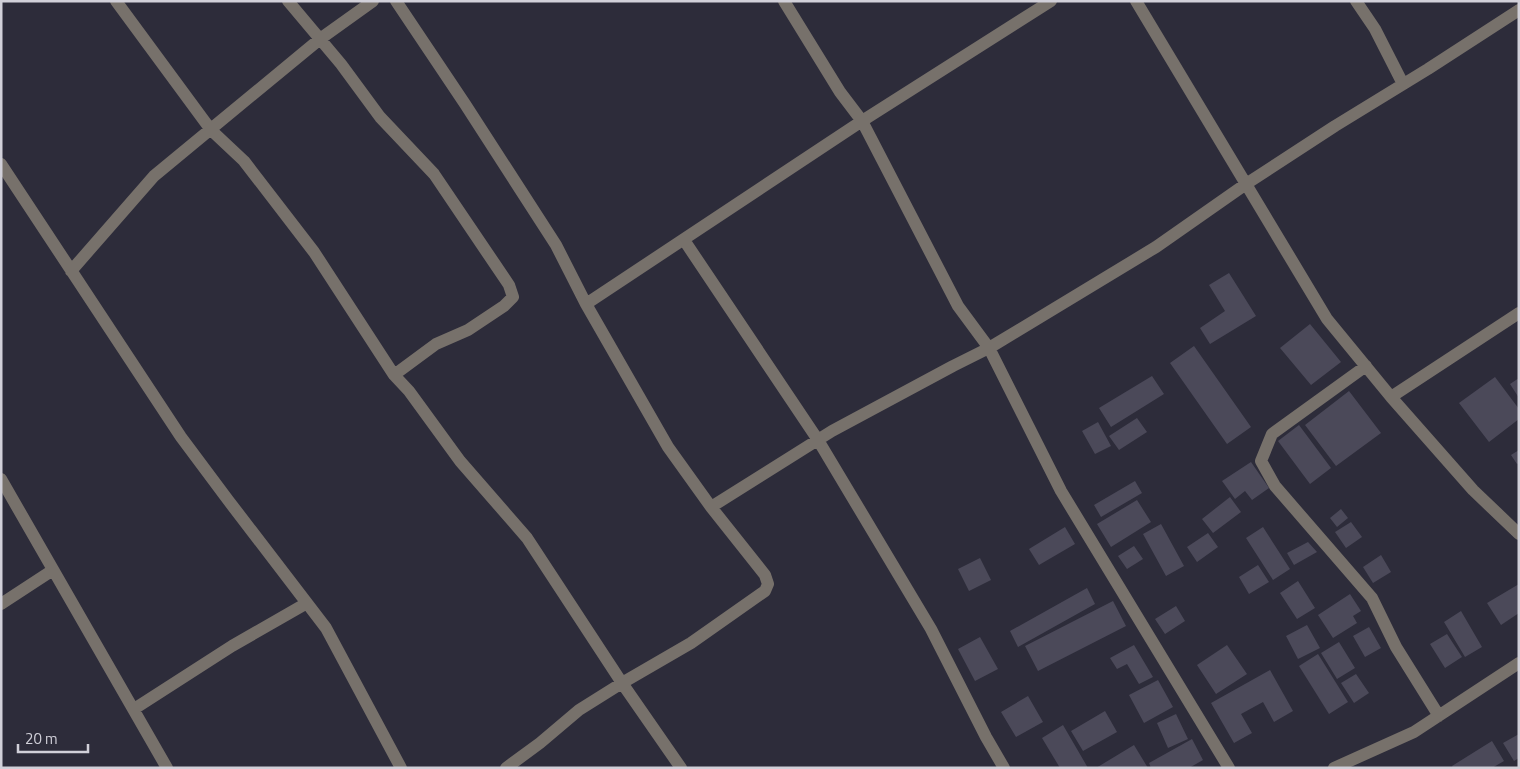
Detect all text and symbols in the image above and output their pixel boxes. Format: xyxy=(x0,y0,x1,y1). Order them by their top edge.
scale bar xyxy=(18,722,88,754)
text: 20 m xyxy=(25,727,58,750)

